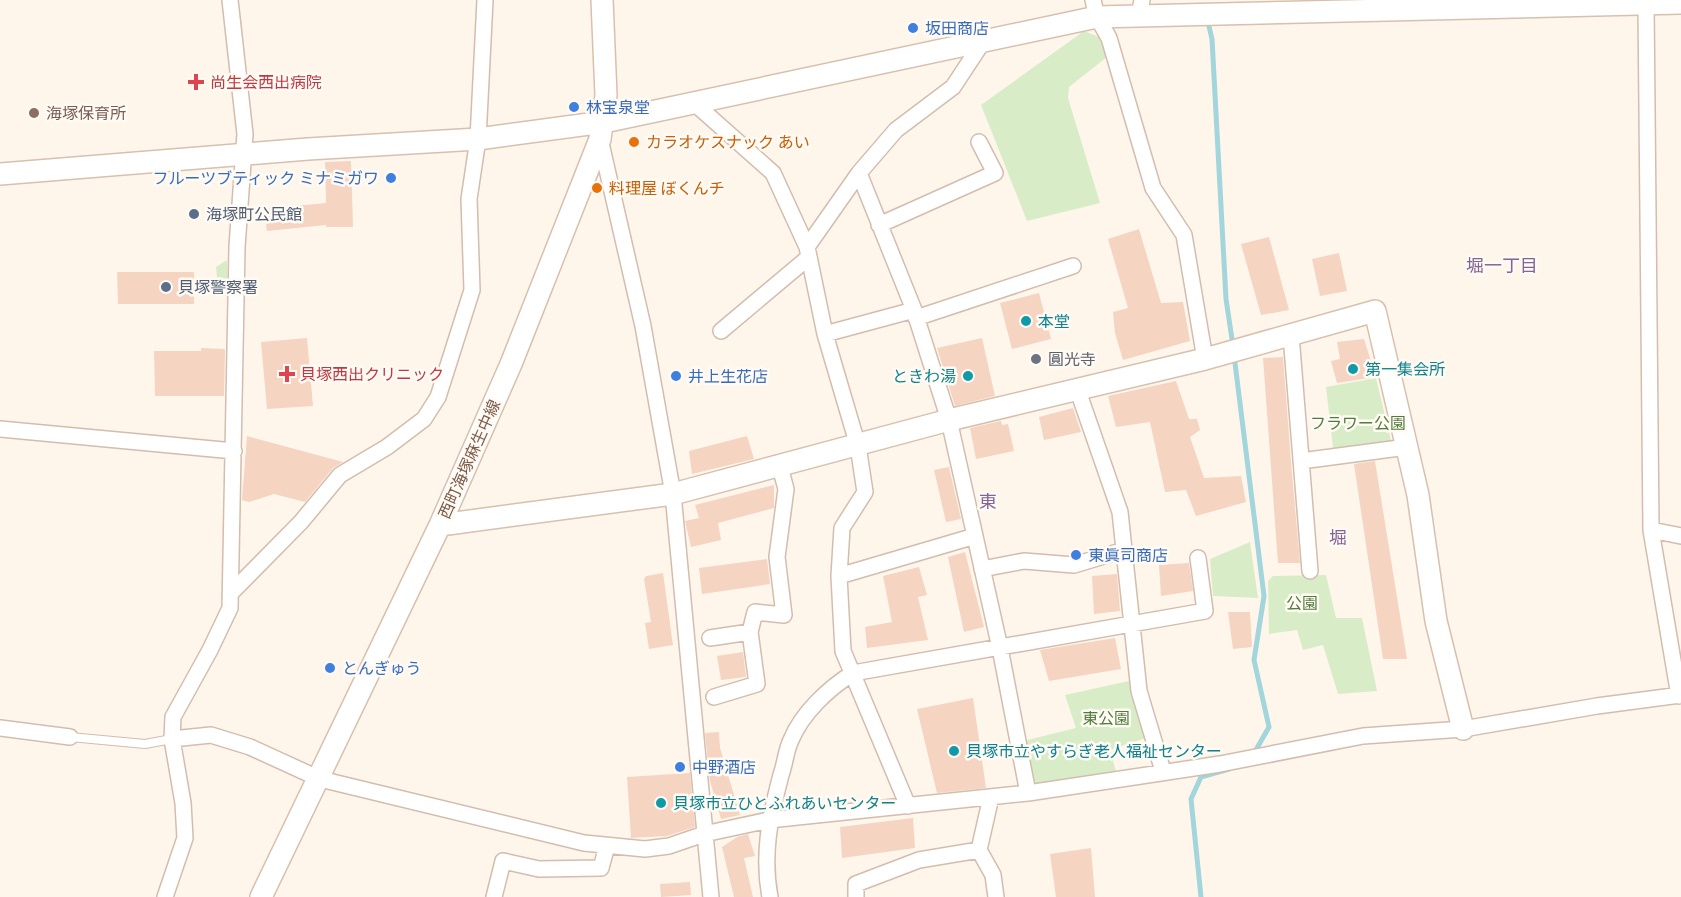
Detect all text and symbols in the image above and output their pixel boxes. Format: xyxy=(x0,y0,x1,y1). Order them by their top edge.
place label: 坂田商店 xyxy=(925,19,989,38)
marker: 坂田商店 xyxy=(906,21,920,35)
marker: 尚生会西出病院 xyxy=(187,73,205,91)
place label: 尚生会西出病院 xyxy=(210,73,322,92)
place label: 林宝泉堂 xyxy=(586,98,650,117)
marker: 林宝泉堂 xyxy=(567,100,581,114)
place label: 海塚保育所 xyxy=(46,104,126,123)
marker: 海塚保育所 xyxy=(27,106,41,120)
place label: カラオケスナック あい xyxy=(646,133,810,152)
marker: カラオケスナック あい xyxy=(627,135,641,149)
place label: フルーツブティック ミナミガワ xyxy=(153,169,379,188)
marker: フルーツブティック ミナミガワ xyxy=(384,171,398,185)
place label: 料理屋 ぼくんチ xyxy=(609,179,725,198)
marker: 料理屋 ぼくんチ xyxy=(590,181,604,195)
place label: 海塚町公民館 xyxy=(206,205,302,224)
marker: 海塚町公民館 xyxy=(187,207,201,221)
district label: 堀一丁目 xyxy=(1466,255,1538,277)
place label: 貝塚警察署 xyxy=(178,278,258,297)
marker: 貝塚警察署 xyxy=(159,280,173,294)
place label: 本堂 xyxy=(1038,312,1070,331)
marker: 本堂 xyxy=(1019,314,1033,328)
place label: 圓光寺 xyxy=(1048,350,1096,369)
marker: 圓光寺 xyxy=(1029,352,1043,366)
place label: 第一集会所 xyxy=(1365,360,1445,379)
marker: 第一集会所 xyxy=(1346,362,1360,376)
marker: 貝塚西出クリニック xyxy=(278,365,296,383)
place label: 貝塚西出クリニック xyxy=(300,365,444,384)
place label: 井上生花店 xyxy=(688,367,768,386)
place label: ときわ湯 xyxy=(892,367,956,386)
marker: 井上生花店 xyxy=(669,369,683,383)
marker: ときわ湯 xyxy=(961,369,975,383)
street label: 西町海塚麻生中線 xyxy=(435,397,504,522)
park label: フラワー公園 xyxy=(1310,414,1406,433)
district label: 東 xyxy=(979,491,997,513)
district label: 堀 xyxy=(1329,527,1347,549)
place label: 東眞司商店 xyxy=(1088,546,1168,565)
marker: 東眞司商店 xyxy=(1069,548,1083,562)
park label: 公園 xyxy=(1286,594,1318,613)
place label: とんぎゅう xyxy=(342,659,422,678)
marker: とんぎゅう xyxy=(323,661,337,675)
park label: 東公園 xyxy=(1082,709,1130,728)
place label: 貝塚市立やすらぎ老人福祉センター xyxy=(966,742,1222,761)
marker: 貝塚市立やすらぎ老人福祉センター xyxy=(947,744,961,758)
place label: 中野酒店 xyxy=(692,758,756,777)
marker: 中野酒店 xyxy=(673,760,687,774)
place label: 貝塚市立ひとふれあいセンター xyxy=(673,794,897,813)
marker: 貝塚市立ひとふれあいセンター xyxy=(654,796,668,810)

